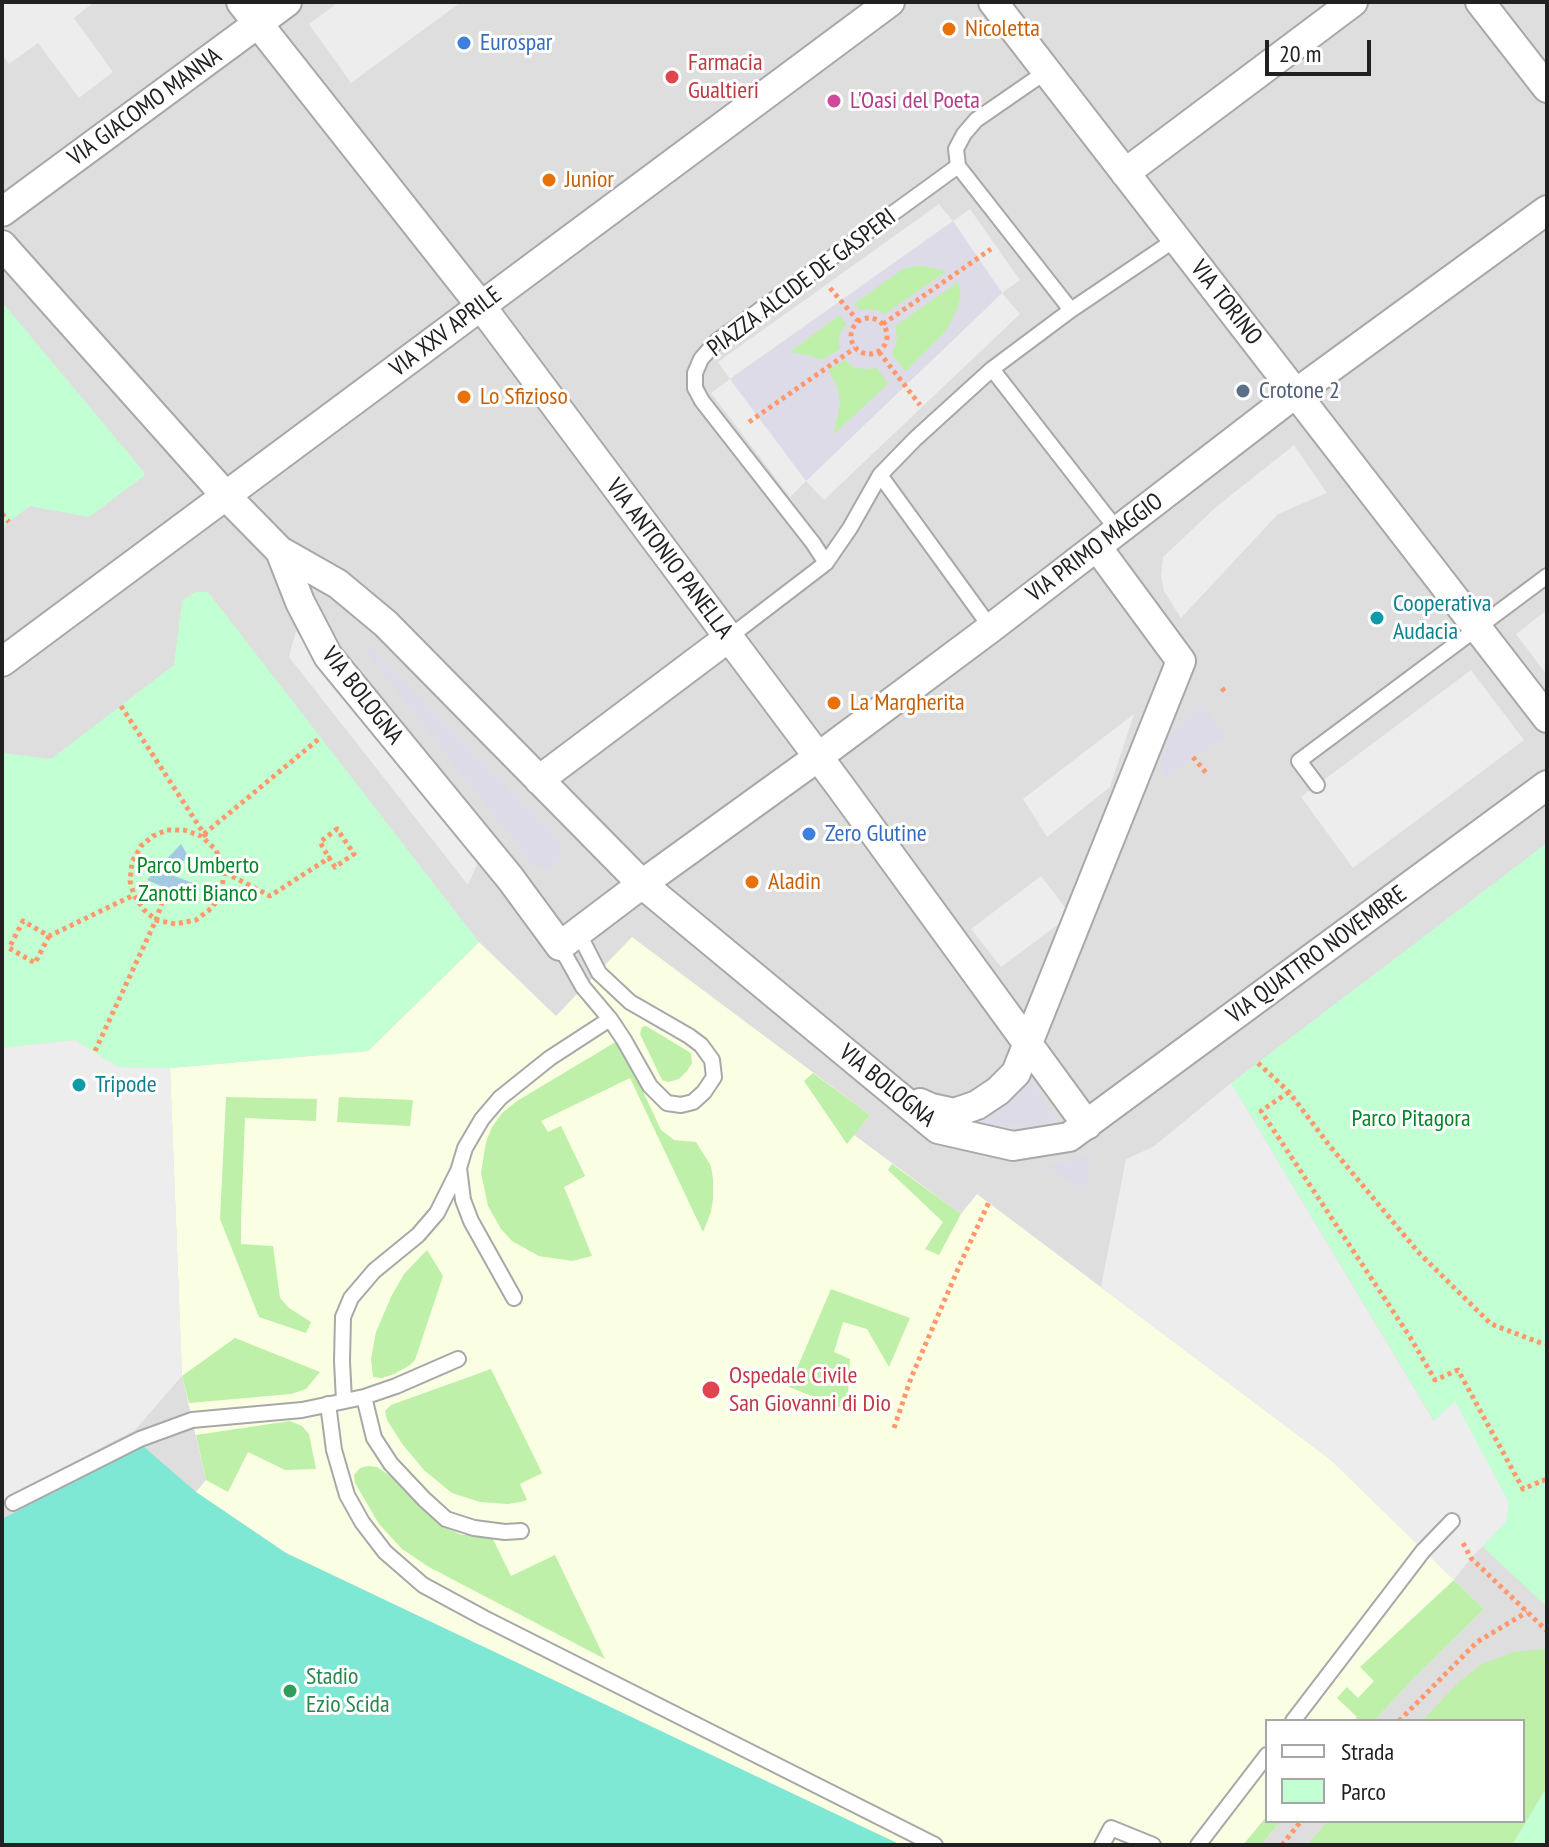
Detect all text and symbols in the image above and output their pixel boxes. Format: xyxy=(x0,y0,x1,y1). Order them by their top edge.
place label: Nicoletta xyxy=(965,15,1040,43)
marker: Nicoletta xyxy=(940,20,958,38)
scale bar xyxy=(1269,24,1375,74)
place label: Eurospar xyxy=(480,29,552,57)
marker: Eurospar xyxy=(455,34,473,52)
text: 20 m xyxy=(1279,38,1321,69)
street label: VIA GIACOMO MANNA xyxy=(63,42,227,172)
place label: Farmacia Gualtieri xyxy=(688,49,763,105)
marker: Farmacia Gualtieri xyxy=(663,68,681,86)
place label: L'Oasi del Poeta xyxy=(850,87,980,115)
marker: L'Oasi del Poeta xyxy=(825,92,843,110)
place label: Junior xyxy=(565,166,614,194)
marker: Junior xyxy=(540,171,558,189)
street label: PIAZZA ALCIDE DE GASPERI xyxy=(702,203,902,363)
street label: VIA TORINO xyxy=(1184,255,1268,351)
street label: VIA XXV APRILE xyxy=(385,281,507,383)
place label: Crotone 2 xyxy=(1259,377,1340,405)
marker: Crotone 2 xyxy=(1234,382,1252,400)
place label: Lo Sfizioso xyxy=(480,383,568,411)
marker: Lo Sfizioso xyxy=(455,388,473,406)
street label: VIA ANTONIO PANELLA xyxy=(600,473,738,645)
street label: VIA PRIMO MAGGIO xyxy=(1021,487,1169,609)
place label: Cooperativa Audacia xyxy=(1393,590,1491,646)
marker: Cooperativa Audacia xyxy=(1368,609,1386,627)
street label: VIA BOLOGNA xyxy=(315,642,409,750)
place label: La Margherita xyxy=(850,689,965,717)
marker: La Margherita xyxy=(825,694,843,712)
place label: Zero Glutine xyxy=(825,820,927,848)
marker: Zero Glutine xyxy=(800,825,818,843)
park label: Parco Umberto Zanotti Bianco xyxy=(137,852,259,908)
place label: Aladin xyxy=(768,868,821,896)
marker: Aladin xyxy=(743,873,761,891)
street label: VIA QUATTRO NOVEMBRE xyxy=(1221,880,1413,1030)
street label: VIA BOLOGNA xyxy=(833,1038,941,1134)
place label: Tripode xyxy=(95,1071,157,1099)
marker: Tripode xyxy=(70,1076,88,1094)
park label: Parco Pitagora xyxy=(1351,1105,1471,1133)
place label: Ospedale Civile San Giovanni di Dio xyxy=(729,1362,891,1418)
marker: Ospedale Civile San Giovanni di Dio xyxy=(700,1379,722,1401)
place label: Stadio Ezio Scida xyxy=(306,1663,390,1719)
marker: Stadio Ezio Scida xyxy=(281,1682,299,1700)
legend xyxy=(1265,1719,1525,1823)
text: Strada xyxy=(1341,1736,1394,1767)
text: Parco xyxy=(1341,1776,1386,1807)

